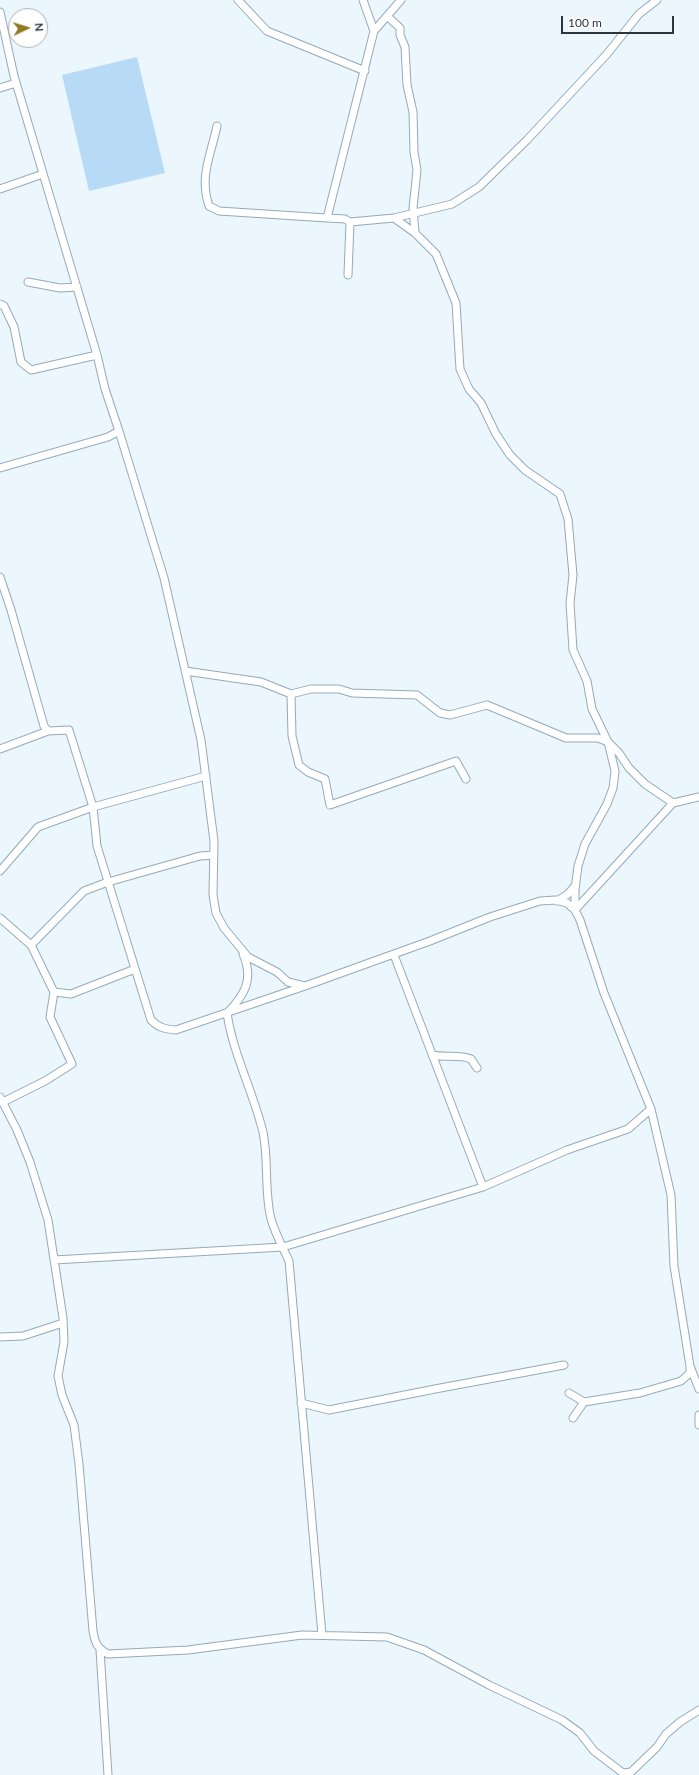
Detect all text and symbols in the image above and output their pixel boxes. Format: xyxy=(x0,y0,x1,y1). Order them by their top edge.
north arrow xyxy=(8,8,48,48)
scale bar xyxy=(563,8,676,34)
text: 100 m xyxy=(568,15,602,30)
text: N xyxy=(33,23,46,32)

